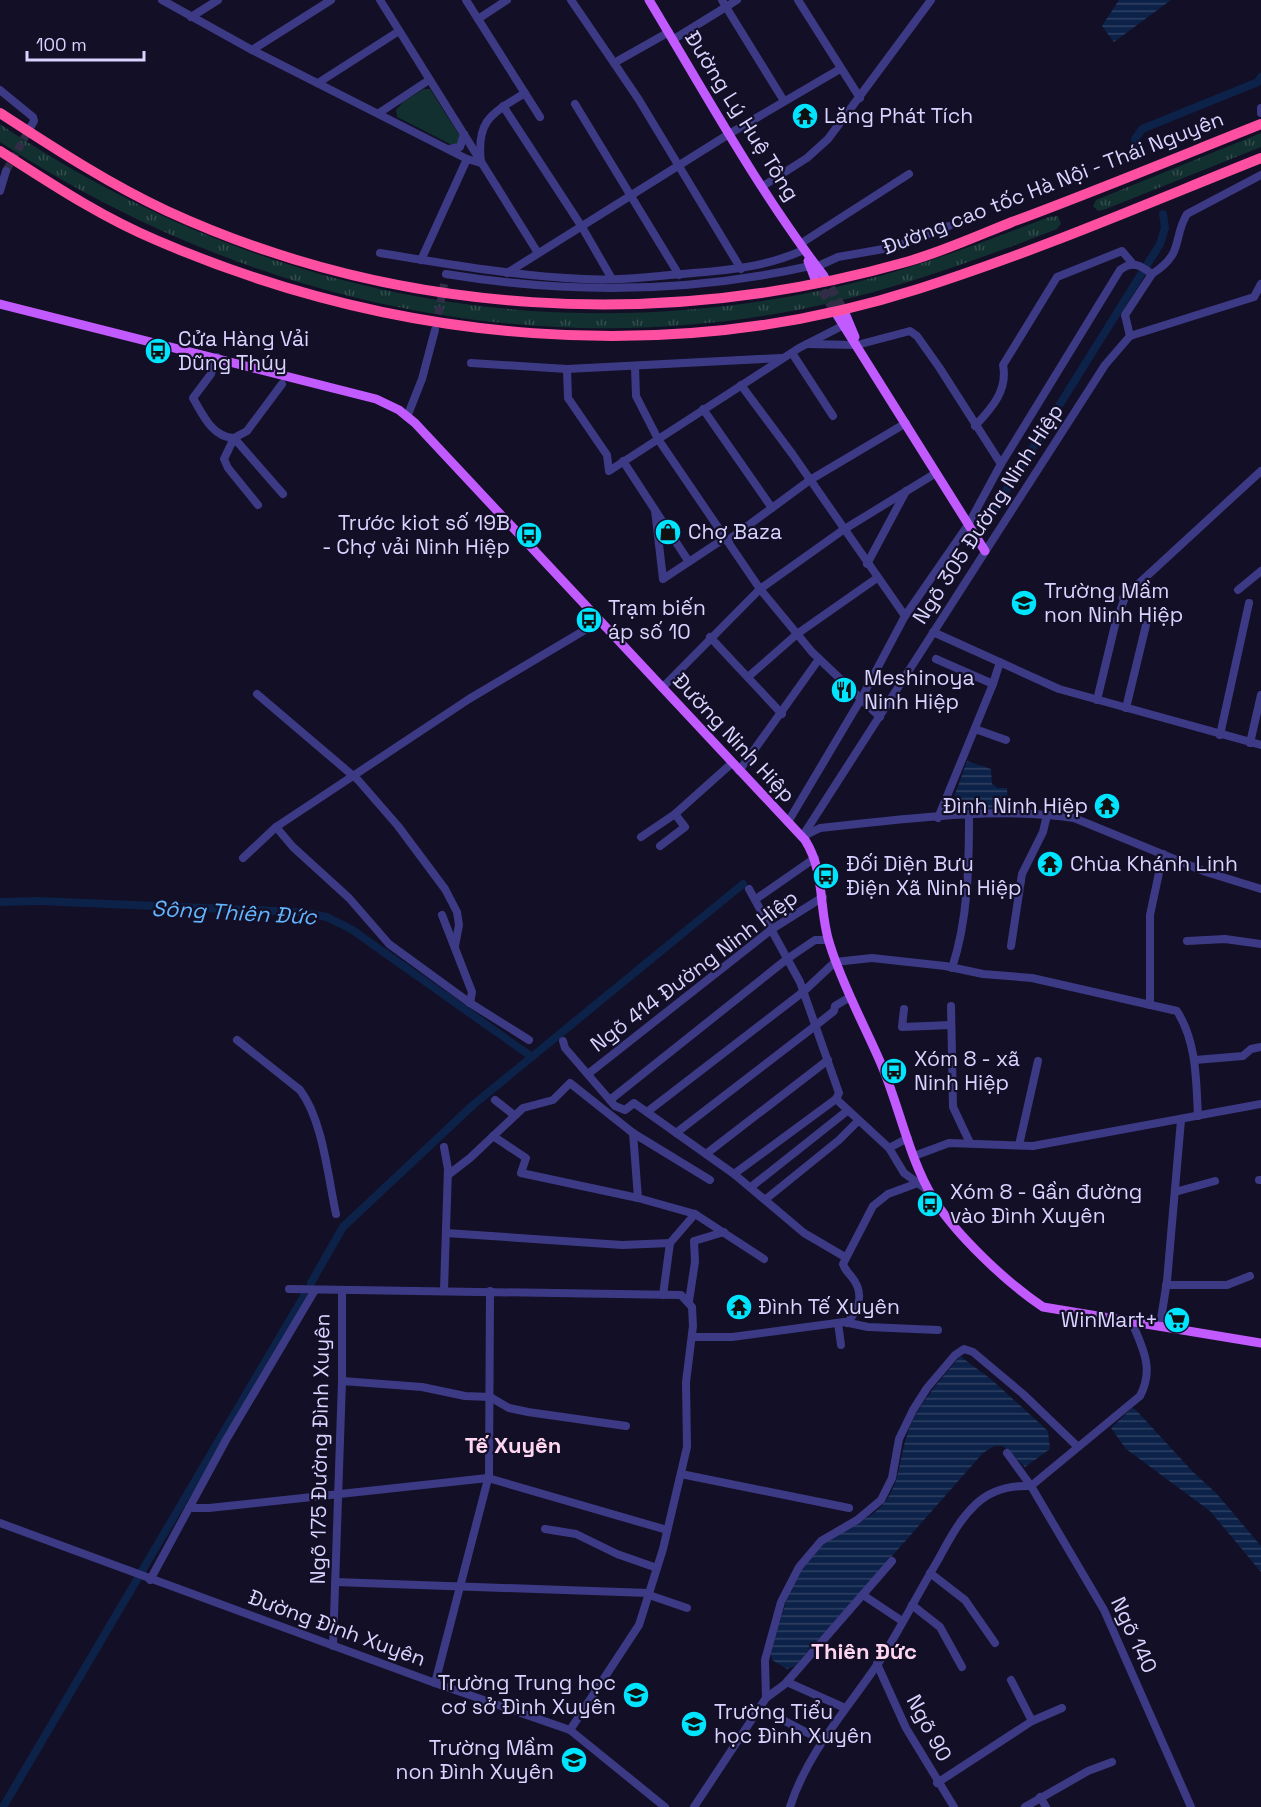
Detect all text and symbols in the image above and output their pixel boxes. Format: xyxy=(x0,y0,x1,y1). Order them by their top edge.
scale bar xyxy=(27,24,144,62)
street label: Đường Lý Huệ Tông xyxy=(679,26,806,206)
text: 100 m xyxy=(36,33,87,56)
temple icon: Lăng Phát Tích xyxy=(790,101,820,131)
place label: Lăng Phát Tích xyxy=(824,102,973,129)
street label: Đường cao tốc Hà Nội - Thái Nguyên xyxy=(878,105,1227,260)
place label: Cửa Hàng Vải Dũng Thúy xyxy=(178,325,309,376)
bus stop icon: Cửa Hàng Vải Dũng Thúy xyxy=(143,336,173,366)
street label: Ngõ 305 Đường Ninh Hiệp xyxy=(906,398,1069,629)
place label: Trước kiot số 19B - Chợ vải Ninh Hiệp xyxy=(322,509,510,560)
shop icon: Chợ Baza xyxy=(653,517,683,547)
place label: Chợ Baza xyxy=(688,518,782,545)
bus stop icon: Trước kiot số 19B - Chợ vải Ninh Hiệp xyxy=(514,520,544,550)
place label: Trường Mầm non Ninh Hiệp xyxy=(1044,577,1183,628)
school or university icon: Trường Mầm non Ninh Hiệp xyxy=(1009,588,1039,618)
place label: Trạm biến áp số 10 xyxy=(608,594,706,645)
bus stop icon: Trạm biến áp số 10 xyxy=(574,605,604,635)
place label: Meshinoya Ninh Hiệp xyxy=(864,664,974,715)
street label: Đường Ninh Hiệp xyxy=(667,667,801,808)
restaurant icon: Meshinoya Ninh Hiệp xyxy=(829,675,859,705)
temple icon: Đình Ninh Hiệp xyxy=(1092,791,1122,821)
place label: Đình Ninh Hiệp xyxy=(943,792,1088,819)
temple icon: Chùa Khánh Linh xyxy=(1035,849,1065,879)
place label: Đối Diện Bưu Điện Xã Ninh Hiệp xyxy=(846,850,1022,901)
place label: Chùa Khánh Linh xyxy=(1070,850,1238,877)
bus stop icon: Đối Diện Bưu Điện Xã Ninh Hiệp xyxy=(811,861,841,891)
street label: Ngõ 414 Đường Ninh Hiệp xyxy=(585,884,803,1058)
water label: Sông Thiên Đức xyxy=(151,894,318,930)
place label: Xóm 8 - xã Ninh Hiệp xyxy=(914,1045,1020,1096)
bus stop icon: Xóm 8 - xã Ninh Hiệp xyxy=(879,1056,909,1086)
place label: Xóm 8 - Gần đường vào Đình Xuyên xyxy=(950,1178,1142,1229)
bus stop icon: Xóm 8 - Gần đường vào Đình Xuyên xyxy=(915,1189,945,1219)
temple icon: Đình Tế Xuyên xyxy=(724,1292,754,1322)
place label: Đình Tế Xuyên xyxy=(758,1293,900,1320)
supermarket icon: WinMart+ xyxy=(1162,1305,1192,1335)
place label: WinMart+ xyxy=(1061,1306,1158,1333)
street label: Ngõ 175 Đường Đình Xuyên xyxy=(304,1313,335,1585)
district label: Tế Xuyên xyxy=(465,1431,561,1459)
street label: Đường Đình Xuyên xyxy=(245,1583,429,1672)
street label: Ngõ 140 xyxy=(1105,1592,1164,1677)
district label: Thiên Đức xyxy=(811,1637,917,1665)
place label: Trường Trung học cơ sở Đình Xuyên xyxy=(438,1669,616,1720)
school or university icon: Trường Trung học cơ sở Đình Xuyên xyxy=(621,1680,651,1710)
street label: Ngõ 90 xyxy=(901,1690,958,1766)
place label: Trường Tiểu học Đình Xuyên xyxy=(714,1698,872,1749)
school or university icon: Trường Tiểu học Đình Xuyên xyxy=(679,1709,709,1739)
place label: Trường Mầm non Đình Xuyên xyxy=(396,1734,554,1785)
school or university icon: Trường Mầm non Đình Xuyên xyxy=(559,1745,589,1775)

